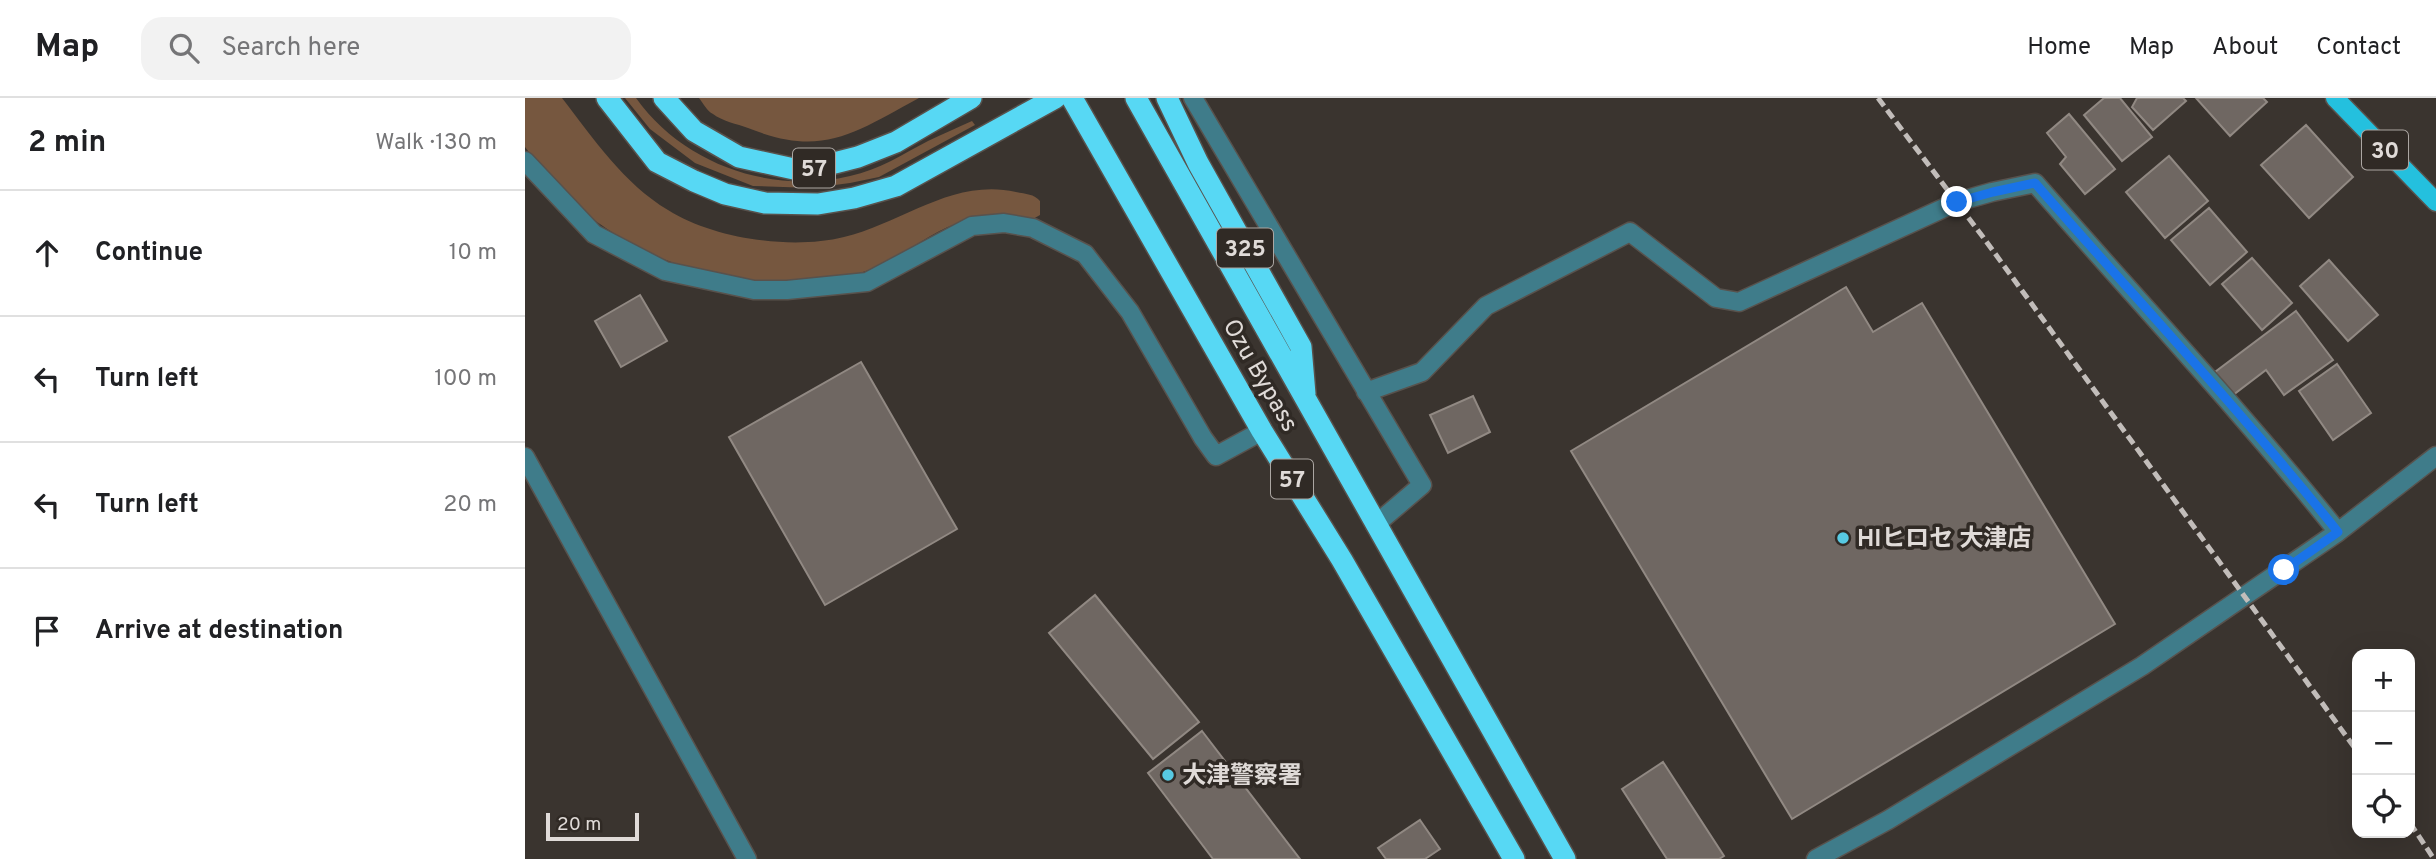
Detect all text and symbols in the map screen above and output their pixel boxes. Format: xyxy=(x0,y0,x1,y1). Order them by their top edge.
search box xyxy=(141,17,631,80)
text: Map xyxy=(35,27,99,69)
icon: search xyxy=(165,29,203,67)
text: Search here xyxy=(221,32,360,65)
text: Home xyxy=(2027,33,2091,63)
text: Map xyxy=(2129,33,2174,63)
text: About xyxy=(2212,33,2278,63)
text: Contact xyxy=(2316,33,2401,63)
text: 2 min xyxy=(28,125,106,162)
text: Walk · 130 m xyxy=(375,129,497,158)
road number: 30 xyxy=(2362,130,2408,170)
road number: 57 xyxy=(793,148,835,188)
route end xyxy=(1941,186,1972,217)
road number: 325 xyxy=(1217,228,1273,267)
icon: ahead xyxy=(28,234,66,272)
text: Continue xyxy=(95,237,203,270)
text: 10 m xyxy=(449,239,497,268)
street label: Ozu Bypass xyxy=(1215,314,1304,438)
icon: left xyxy=(28,360,66,398)
text: Turn left xyxy=(95,363,199,396)
text: 100 m xyxy=(434,365,497,394)
road number: 57 xyxy=(1271,460,1313,498)
icon: left xyxy=(28,486,66,524)
text: Turn left xyxy=(95,489,199,522)
text: 20 m xyxy=(443,491,497,520)
place label: HIヒロセ 大津店 xyxy=(1857,525,2031,555)
marker: HIヒロセ 大津店 xyxy=(1835,530,1851,546)
route start xyxy=(2268,554,2299,585)
icon: arrive xyxy=(28,612,66,650)
text: Arrive at destination xyxy=(95,615,343,648)
map controls xyxy=(2352,649,2415,838)
button: + xyxy=(2352,649,2415,712)
button: − xyxy=(2352,712,2415,775)
place label: 大津警察署 xyxy=(1182,762,1302,792)
marker: 大津警察署 xyxy=(1160,767,1176,783)
button: locate xyxy=(2352,775,2415,838)
scale bar xyxy=(546,810,639,842)
text: 20 m xyxy=(557,813,601,837)

